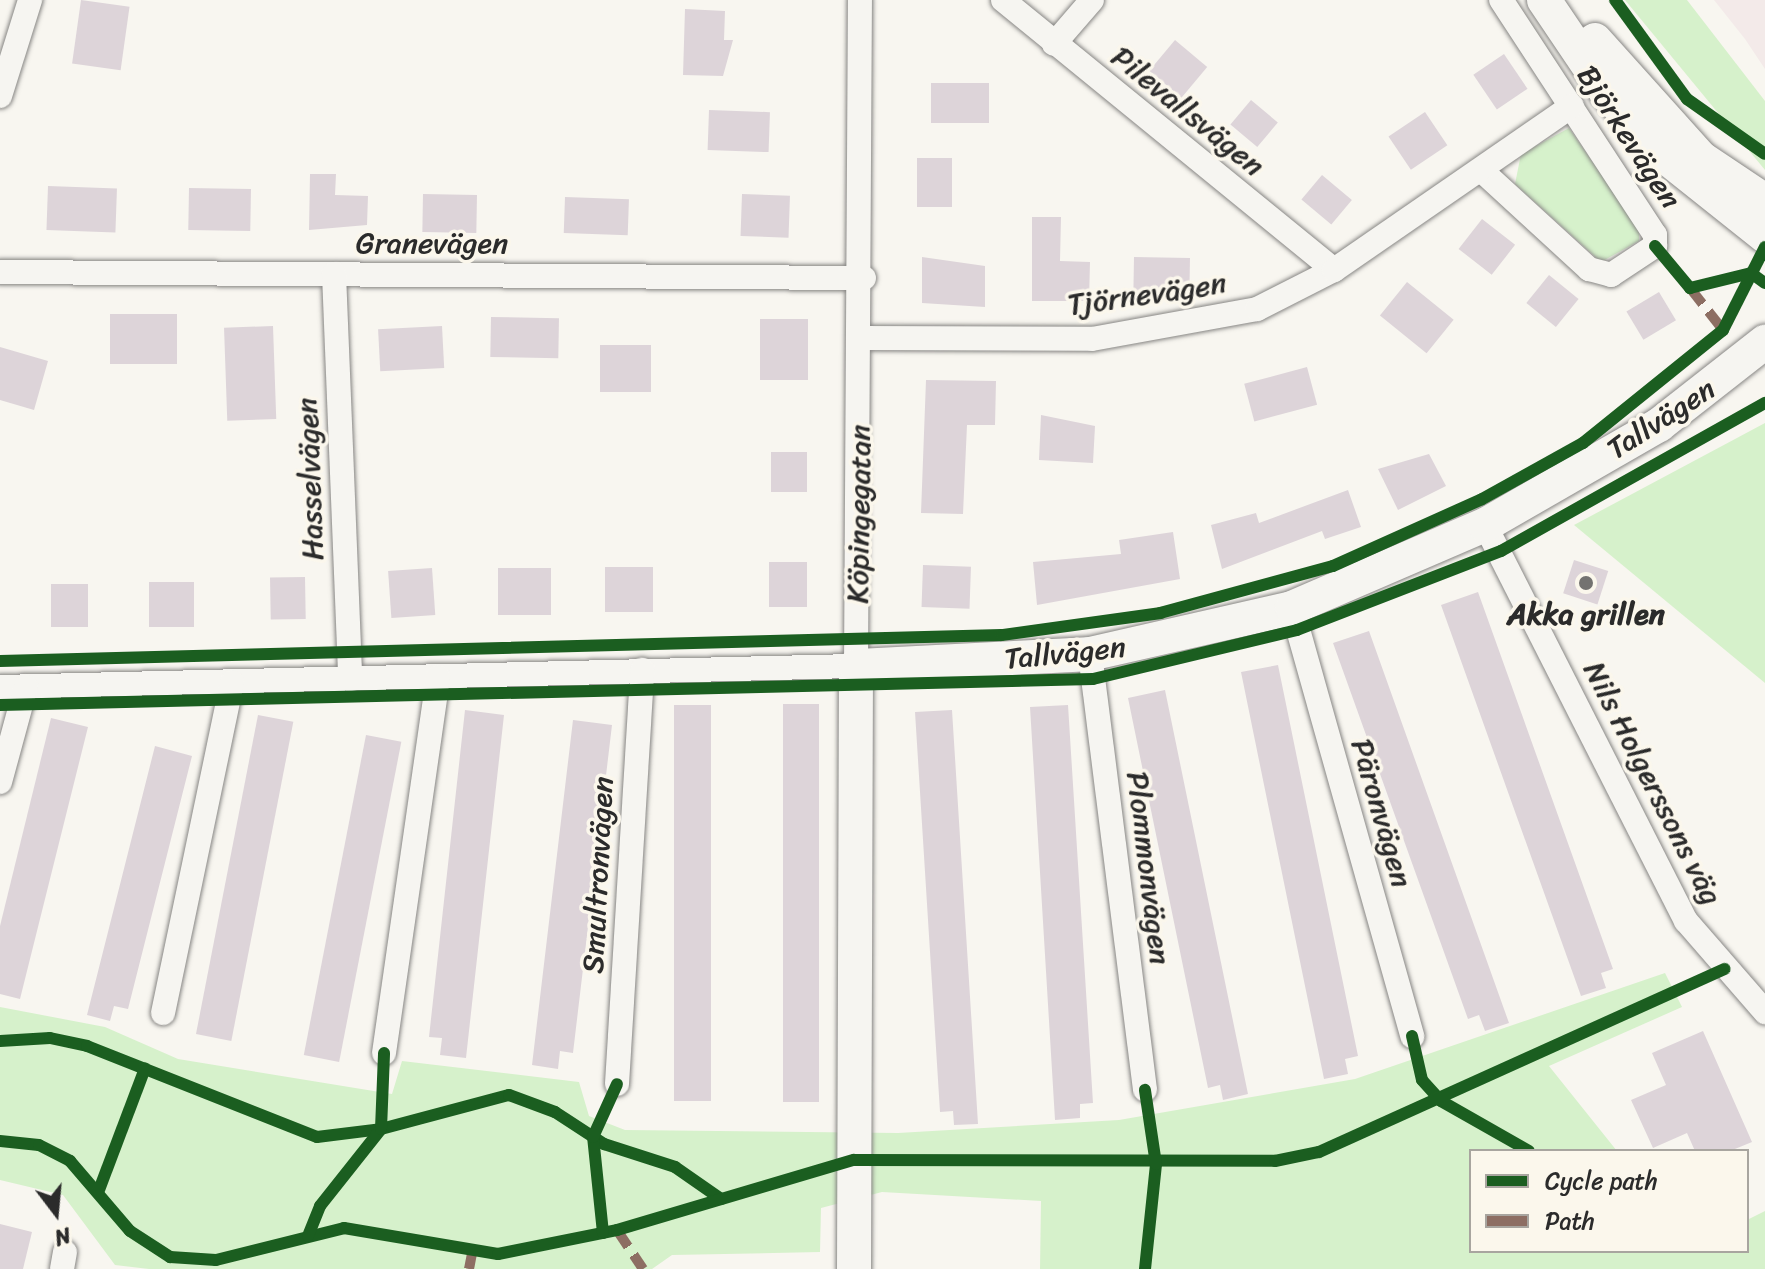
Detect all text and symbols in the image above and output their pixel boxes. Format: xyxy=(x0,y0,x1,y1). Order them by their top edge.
street label: Pilevallsvägen xyxy=(1104,38,1272,184)
street label: Björkevägen xyxy=(1569,59,1689,215)
street label: Granevägen xyxy=(356,225,508,261)
street label: Tjörnevägen xyxy=(1065,265,1229,323)
street label: Tallvägen xyxy=(1600,371,1722,467)
street label: Hasselvägen xyxy=(289,397,331,561)
street label: Köpingegatan xyxy=(839,424,879,604)
marker: Akka grillen xyxy=(1577,574,1595,592)
place label: Akka grillen xyxy=(1507,596,1665,632)
street label: Tallvägen xyxy=(1003,629,1127,677)
street label: Nils Holgerssons väg xyxy=(1575,654,1731,912)
street label: Päronvägen xyxy=(1344,735,1420,891)
street label: Plommonvägen xyxy=(1119,769,1179,967)
street label: Smultronvägen xyxy=(575,776,621,974)
legend xyxy=(1469,1149,1749,1253)
text: Cycle path xyxy=(1545,1160,1658,1202)
north arrow xyxy=(16,1173,96,1253)
text: Path xyxy=(1545,1200,1595,1242)
text: N xyxy=(50,1216,75,1257)

